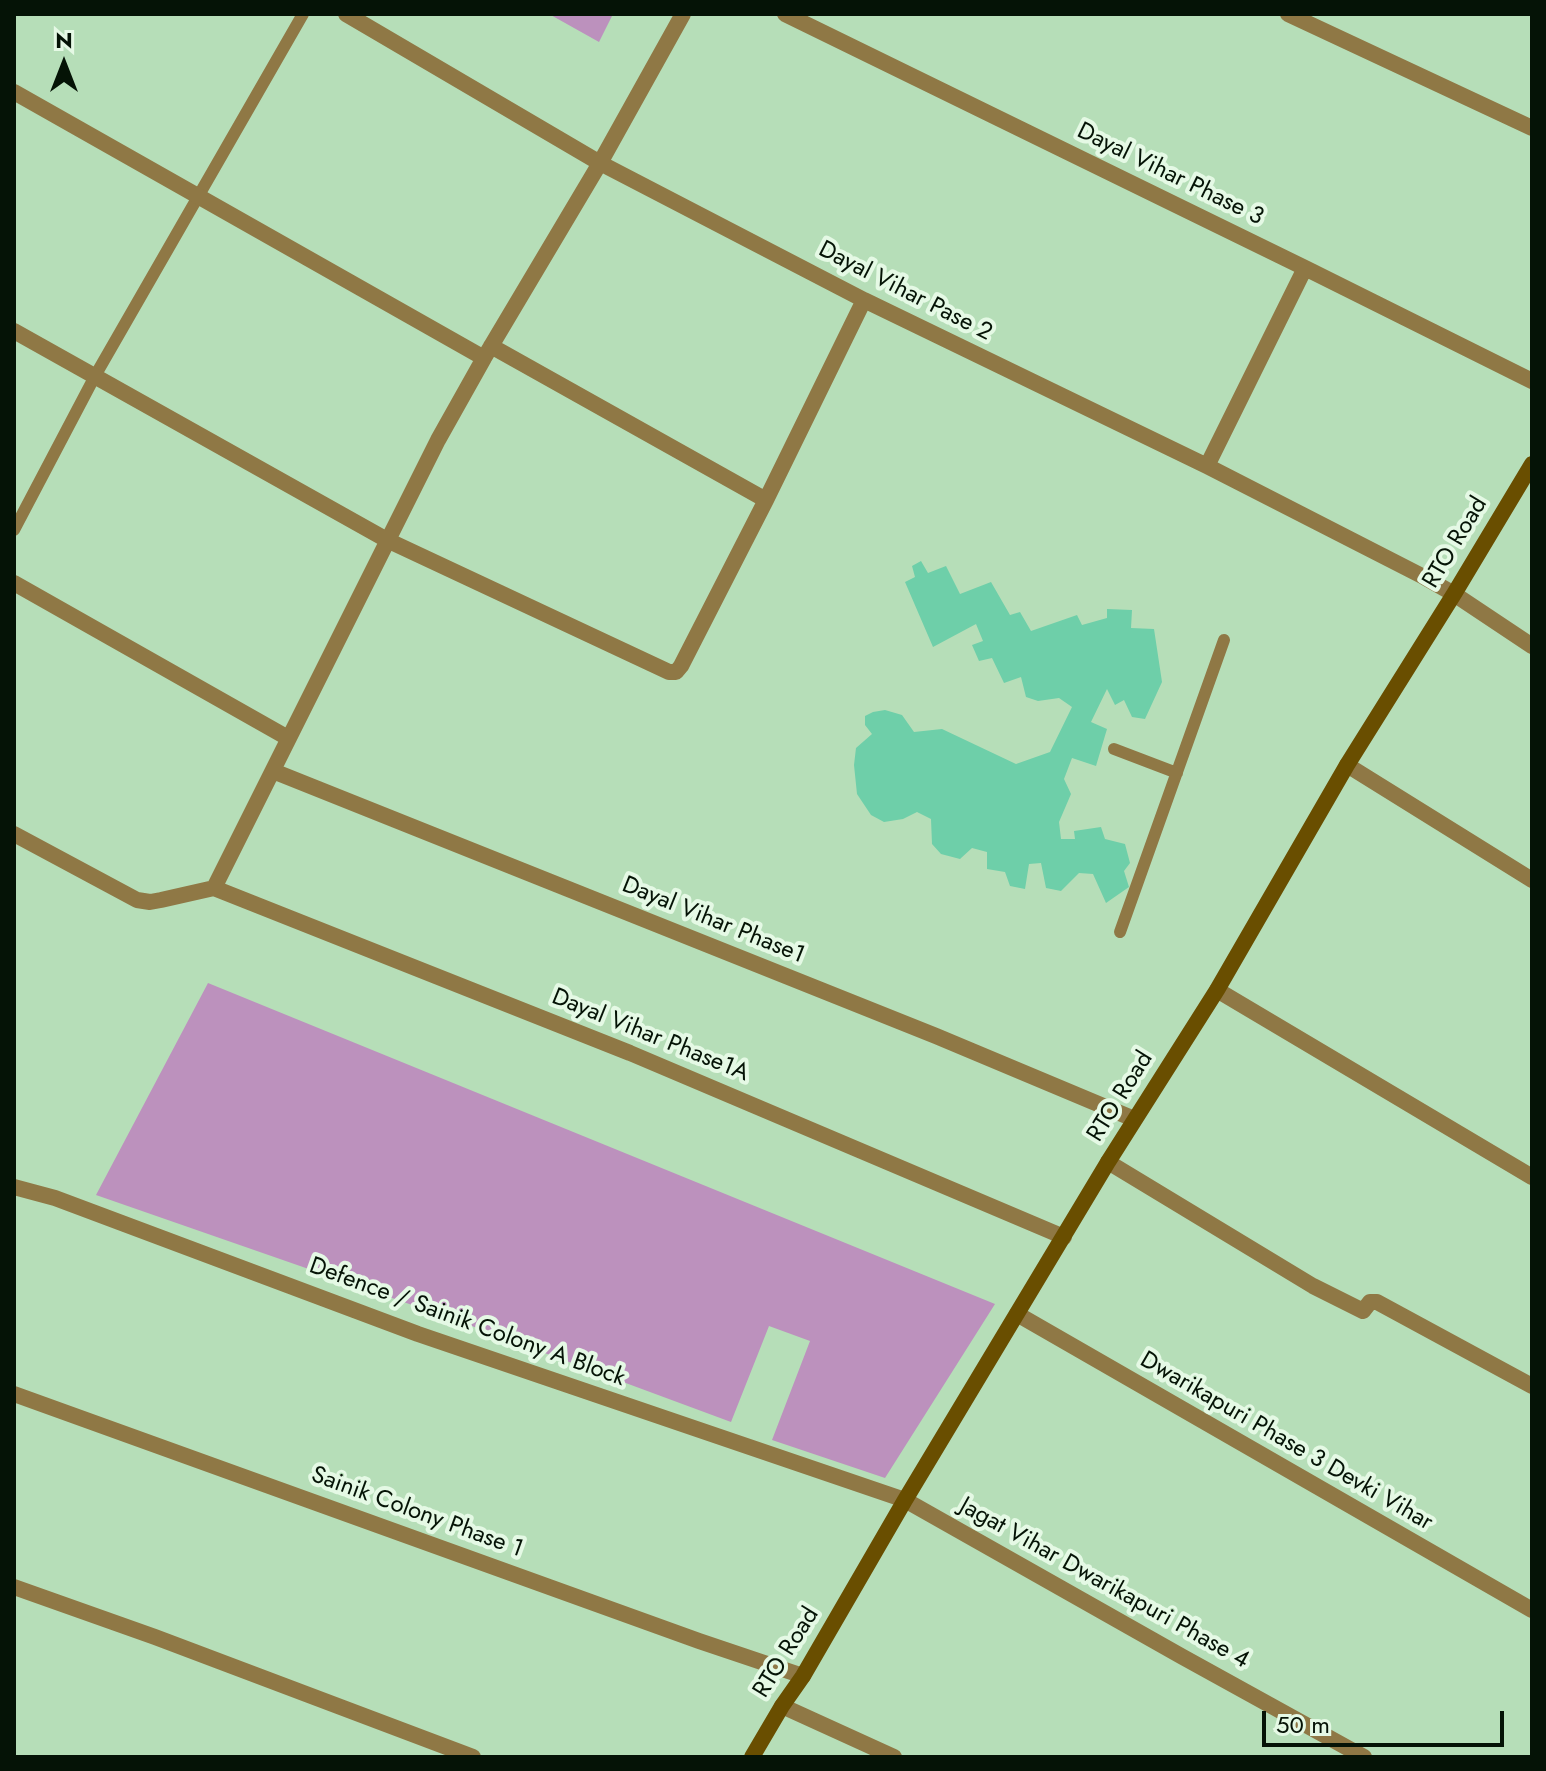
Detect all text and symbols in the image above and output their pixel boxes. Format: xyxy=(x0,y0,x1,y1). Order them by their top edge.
north arrow xyxy=(24,24,104,104)
text: N xyxy=(55,24,73,56)
street label: Dayal Vihar Phase 3 xyxy=(1072,117,1268,233)
street label: Dayal Vihar Pase 2 xyxy=(813,236,997,348)
street label: RTO Road xyxy=(1418,492,1494,594)
street label: Dayal Vihar Phase1 xyxy=(618,871,808,971)
street label: Dayal Vihar Phase1A xyxy=(547,983,753,1089)
street label: RTO Road xyxy=(1082,1046,1160,1148)
street label: Defence / Sainik Colony A Block xyxy=(305,1252,629,1394)
street label: Dwarikapuri Phase 3 Devki Vihar xyxy=(1135,1346,1437,1538)
street label: Sainik Colony Phase 1 xyxy=(307,1461,527,1565)
street label: Jagat Vihar Dwarikapuri Phase 4 xyxy=(954,1492,1254,1676)
street label: RTO Road xyxy=(748,1602,826,1704)
scale bar xyxy=(1266,1695,1508,1745)
text: 50 m xyxy=(1276,1707,1330,1742)

